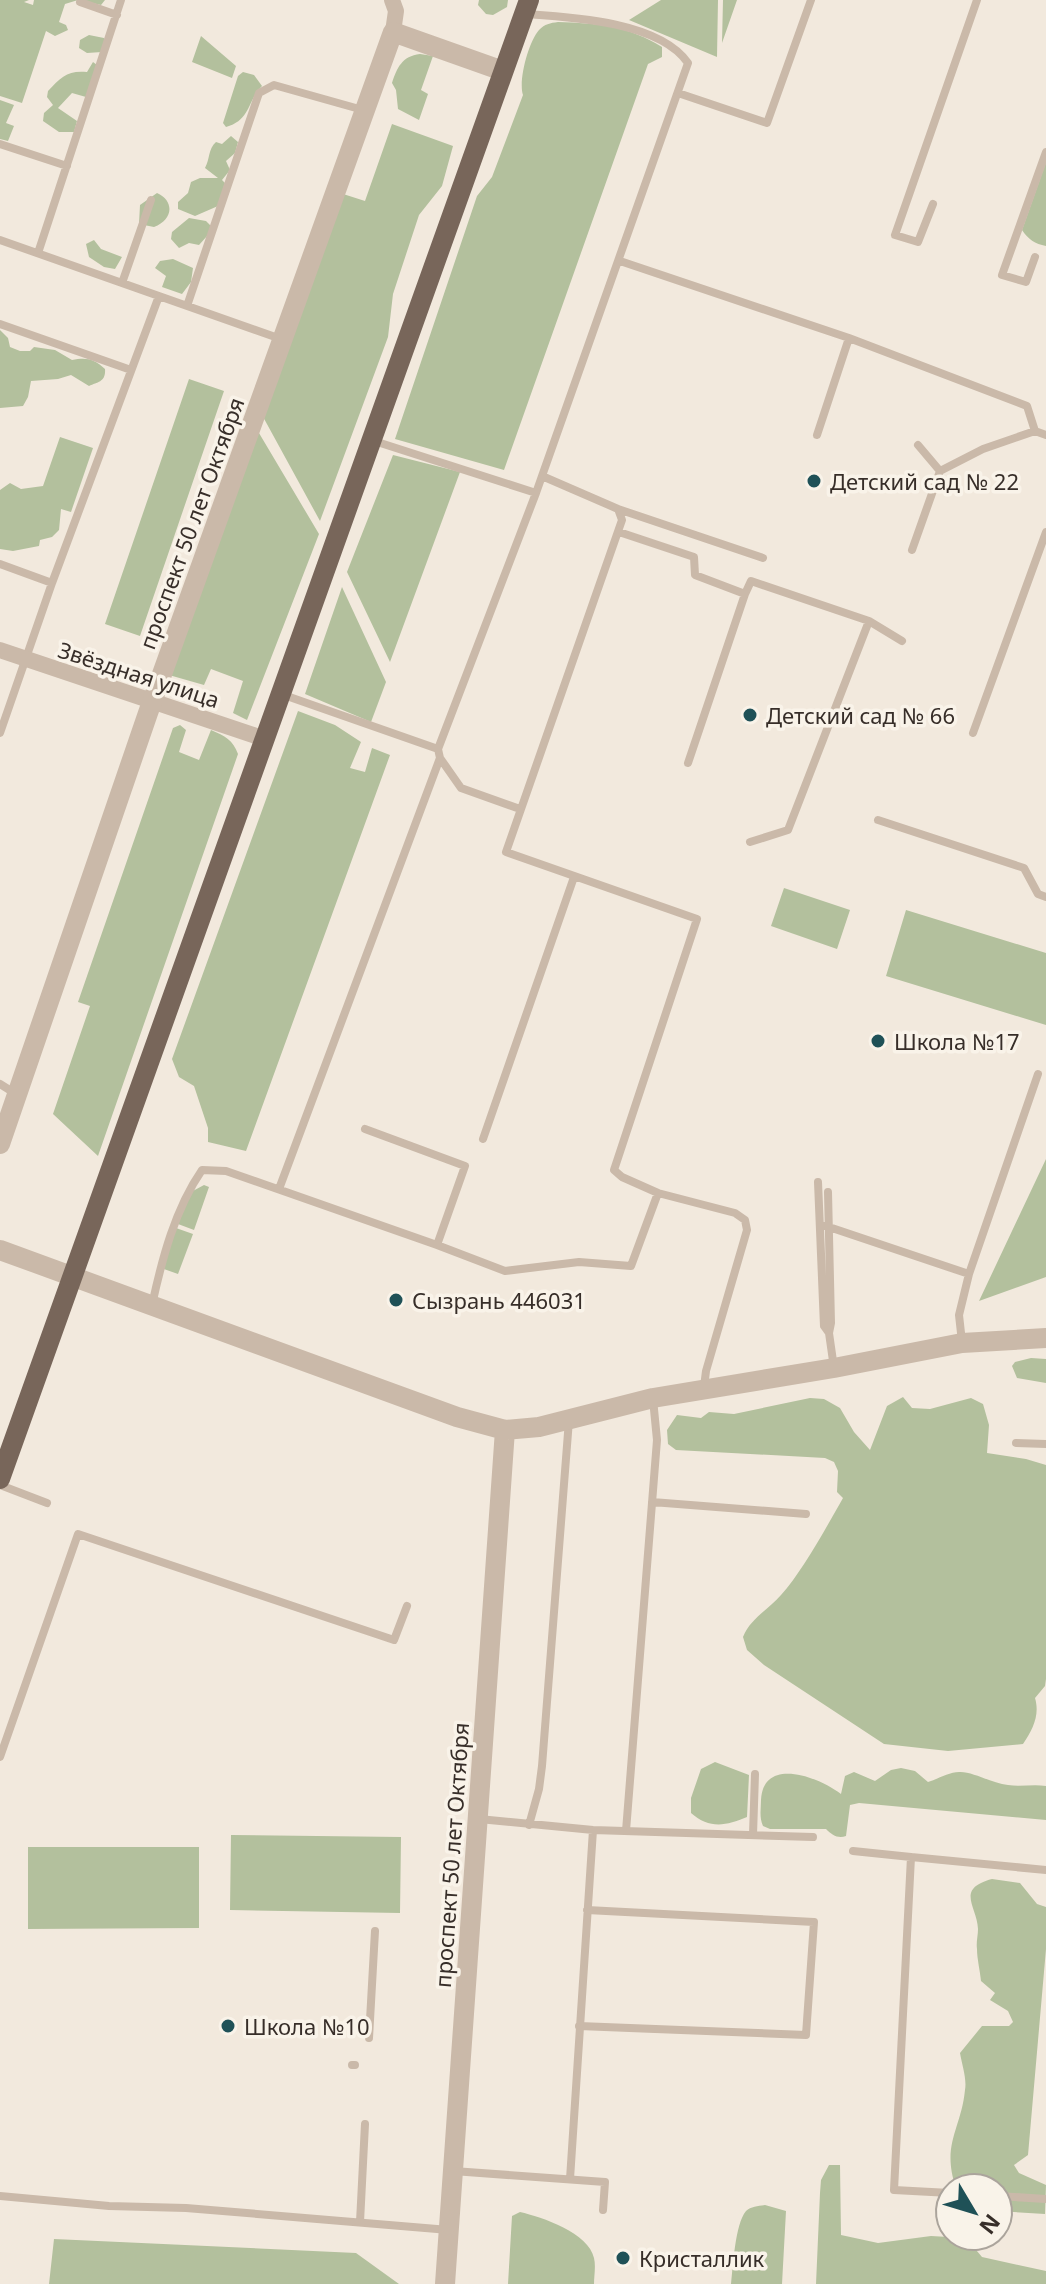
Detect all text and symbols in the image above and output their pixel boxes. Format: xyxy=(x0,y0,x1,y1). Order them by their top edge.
street label: проспект 50 лет Октября xyxy=(131,393,251,653)
place label: Детский сад № 22 xyxy=(830,466,1019,496)
marker: Детский сад № 22 xyxy=(805,472,823,490)
street label: Звёздная улица xyxy=(55,634,223,714)
place label: Детский сад № 66 xyxy=(766,700,955,730)
marker: Детский сад № 66 xyxy=(741,706,759,724)
place label: Школа №17 xyxy=(894,1026,1020,1056)
marker: Школа №17 xyxy=(869,1032,887,1050)
place label: Сызрань 446031 xyxy=(412,1285,586,1315)
marker: Сызрань 446031 xyxy=(387,1291,405,1309)
street label: проспект 50 лет Октября xyxy=(427,1721,475,1989)
place label: Школа №10 xyxy=(244,2011,370,2041)
marker: Школа №10 xyxy=(219,2017,237,2035)
north arrow xyxy=(934,2172,1014,2252)
text: N xyxy=(973,2209,1008,2241)
place label: Кристаллик xyxy=(639,2243,765,2273)
marker: Кристаллик xyxy=(614,2249,632,2267)

